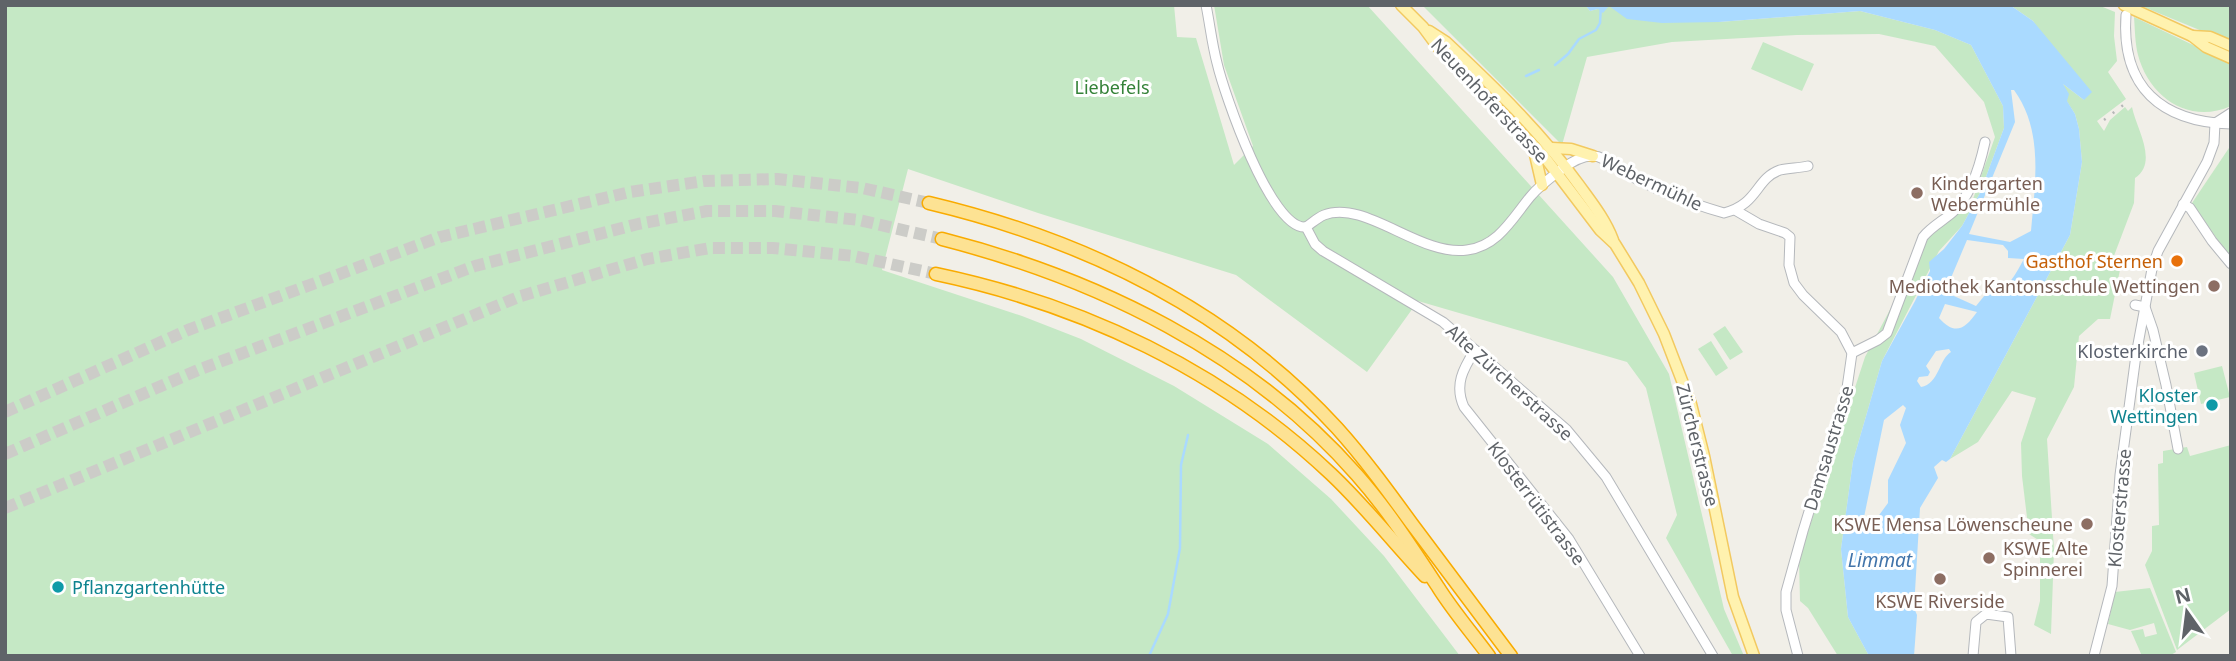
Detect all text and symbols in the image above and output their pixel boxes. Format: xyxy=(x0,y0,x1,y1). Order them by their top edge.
street label: Neuenhoferstrasse xyxy=(1426,33,1554,167)
park label: Liebefels xyxy=(1074,75,1150,99)
street label: Webermühle xyxy=(1598,148,1706,216)
place label: Kindergarten Webermühle xyxy=(1931,171,2043,216)
marker: Kindergarten Webermühle xyxy=(1909,185,1925,201)
place label: Gasthof Sternen xyxy=(2025,249,2163,273)
marker: Gasthof Sternen xyxy=(2169,253,2185,269)
place label: Mediothek Kantonsschule Wettingen xyxy=(1889,274,2200,298)
marker: Mediothek Kantonsschule Wettingen xyxy=(2206,278,2222,294)
street label: Alte Zürcherstrasse xyxy=(1441,319,1579,445)
place label: Klosterkirche xyxy=(2077,339,2188,363)
marker: Klosterkirche xyxy=(2194,343,2210,359)
street label: Zürcherstrasse xyxy=(1671,381,1725,509)
street label: Damsaustrasse xyxy=(1798,383,1858,513)
place label: Kloster Wettingen xyxy=(2110,383,2199,428)
marker: Kloster Wettingen xyxy=(2204,397,2220,413)
street label: Klosterrütistrasse xyxy=(1483,436,1591,570)
street label: Klosterstrasse xyxy=(2102,448,2136,568)
place label: KSWE Mensa Löwenscheune xyxy=(1833,512,2073,536)
marker: KSWE Mensa Löwenscheune xyxy=(2079,516,2095,532)
place label: KSWE Alte Spinnerei xyxy=(2003,536,2088,581)
water label: Limmat xyxy=(1848,547,1913,573)
marker: KSWE Alte Spinnerei xyxy=(1981,550,1997,566)
marker: KSWE Riverside xyxy=(1932,571,1948,587)
place label: Pflanzgartenhütte xyxy=(72,575,225,599)
north arrow xyxy=(2152,577,2222,647)
marker: Pflanzgartenhütte xyxy=(50,579,66,595)
text: N xyxy=(2172,581,2194,610)
place label: KSWE Riverside xyxy=(1875,589,2005,613)

